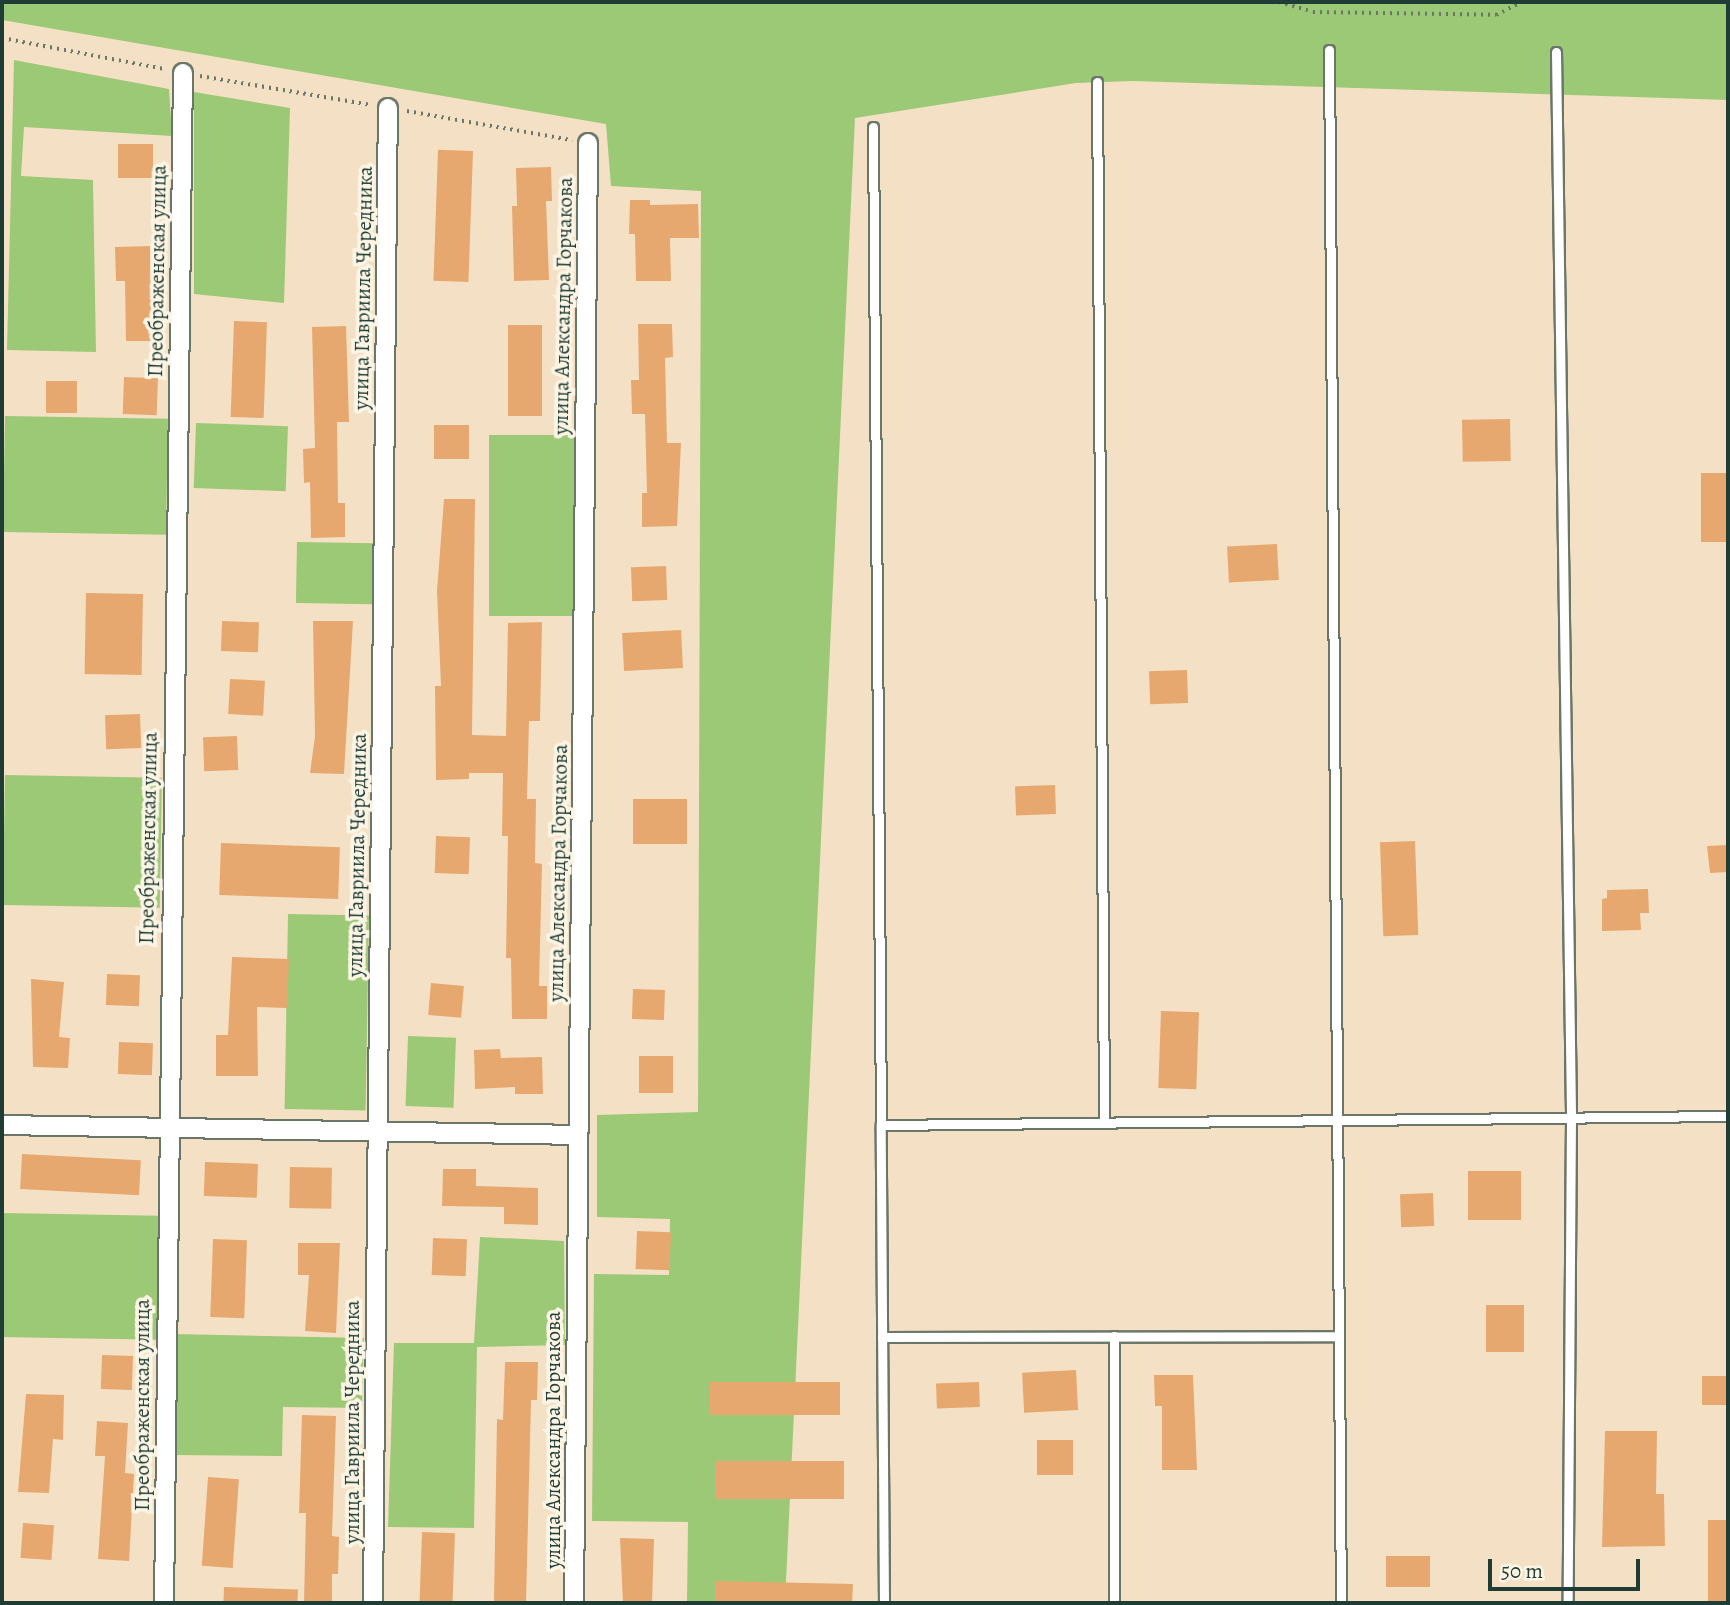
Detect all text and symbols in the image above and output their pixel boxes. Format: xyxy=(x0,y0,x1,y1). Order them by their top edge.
street label: Преображенская улица xyxy=(143,165,171,377)
street label: улица Гавриила Чередника xyxy=(348,166,378,410)
street label: улица Александра Горчакова xyxy=(548,177,578,435)
street label: Преображенская улица xyxy=(134,732,162,944)
street label: улица Гавриила Чередника xyxy=(342,733,372,977)
street label: улица Александра Горчакова xyxy=(543,744,573,1002)
street label: Преображенская улица xyxy=(129,1299,155,1511)
street label: улица Гавриила Чередника xyxy=(339,1300,365,1544)
street label: улица Александра Горчакова xyxy=(540,1311,566,1569)
scale bar xyxy=(1492,1546,1644,1590)
text: 50 m xyxy=(1501,1557,1543,1585)

